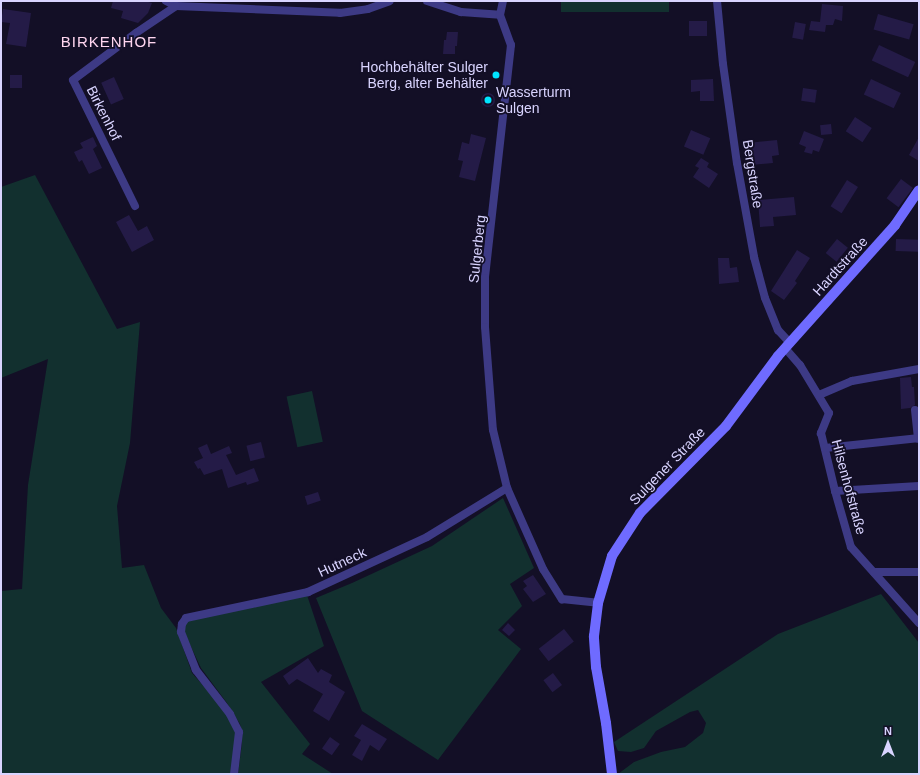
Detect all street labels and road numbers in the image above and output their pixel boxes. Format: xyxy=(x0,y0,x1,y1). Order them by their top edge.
street label: Birkenhof xyxy=(83,83,125,143)
street label: Bergstraße xyxy=(739,138,767,210)
street label: Sulgerberg xyxy=(465,214,489,284)
street label: Hardtstraße xyxy=(809,233,871,299)
street label: Sulgener Straße xyxy=(626,423,708,509)
street label: Hilsenhofstraße xyxy=(828,437,870,537)
street label: Hutneck xyxy=(315,544,369,580)

